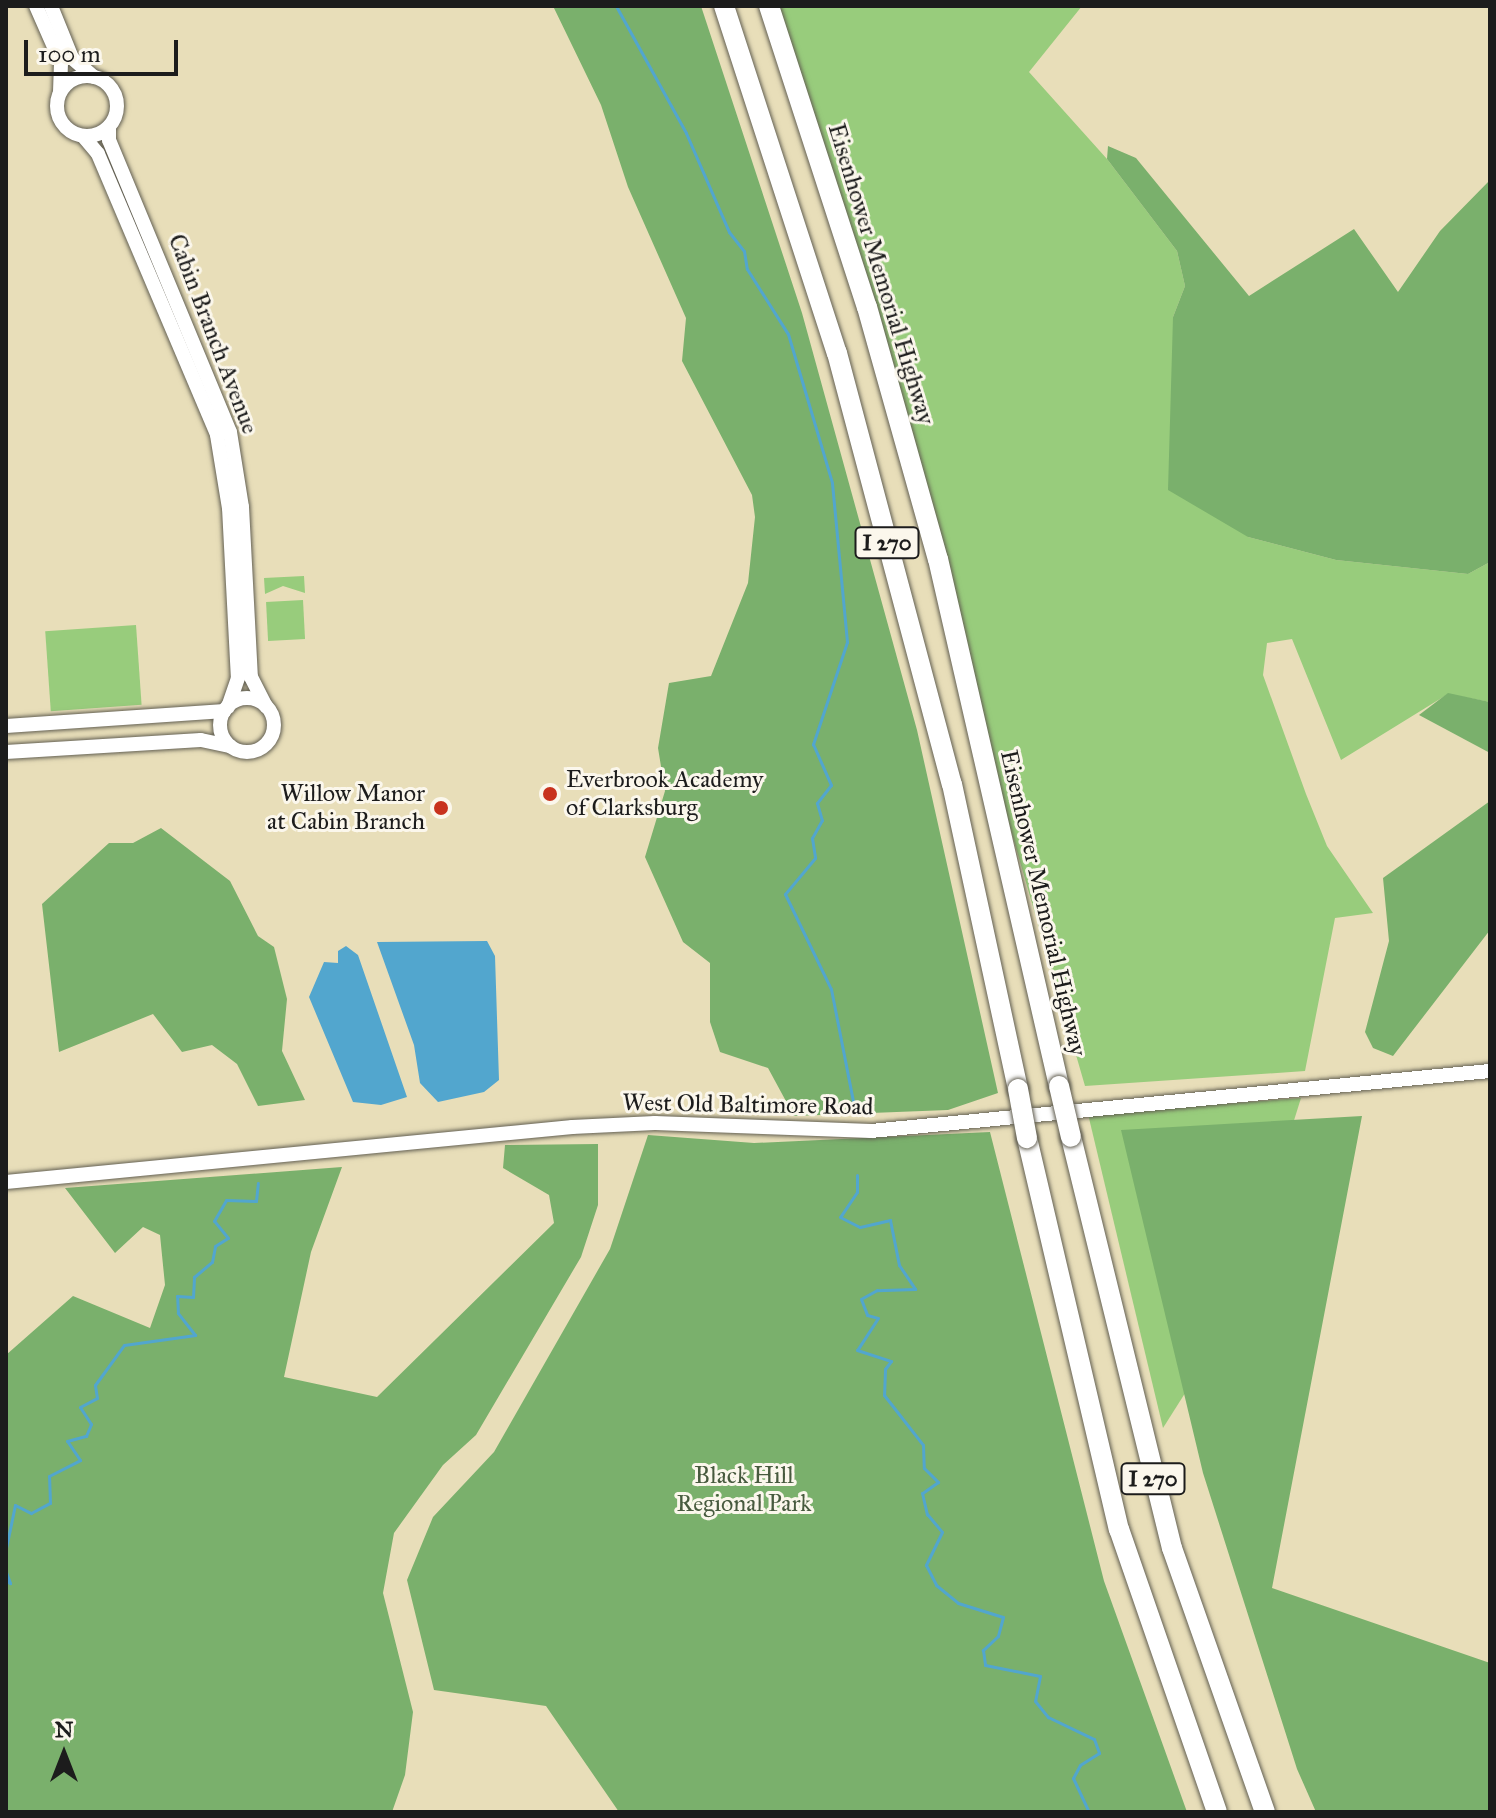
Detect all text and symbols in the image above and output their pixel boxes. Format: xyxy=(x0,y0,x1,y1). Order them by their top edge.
scale bar xyxy=(28,24,182,74)
text: 100 m xyxy=(38,39,101,69)
street label: Eisenhower Memorial Highway xyxy=(821,120,941,428)
street label: Cabin Branch Avenue xyxy=(162,230,264,438)
road number: I 270 xyxy=(853,525,921,561)
street label: Eisenhower Memorial Highway xyxy=(994,747,1092,1059)
place label: Everbrook Academy of Clarksburg xyxy=(566,766,763,822)
place label: Willow Manor at Cabin Branch xyxy=(267,780,425,836)
marker: Everbrook Academy of Clarksburg xyxy=(541,785,559,803)
marker: Willow Manor at Cabin Branch xyxy=(432,799,450,817)
street label: West Old Baltimore Road xyxy=(622,1088,874,1122)
road number: I 270 xyxy=(1119,1461,1187,1497)
park label: Black Hill Regional Park xyxy=(677,1462,811,1518)
north arrow xyxy=(24,1714,104,1794)
text: N xyxy=(55,1716,73,1743)

